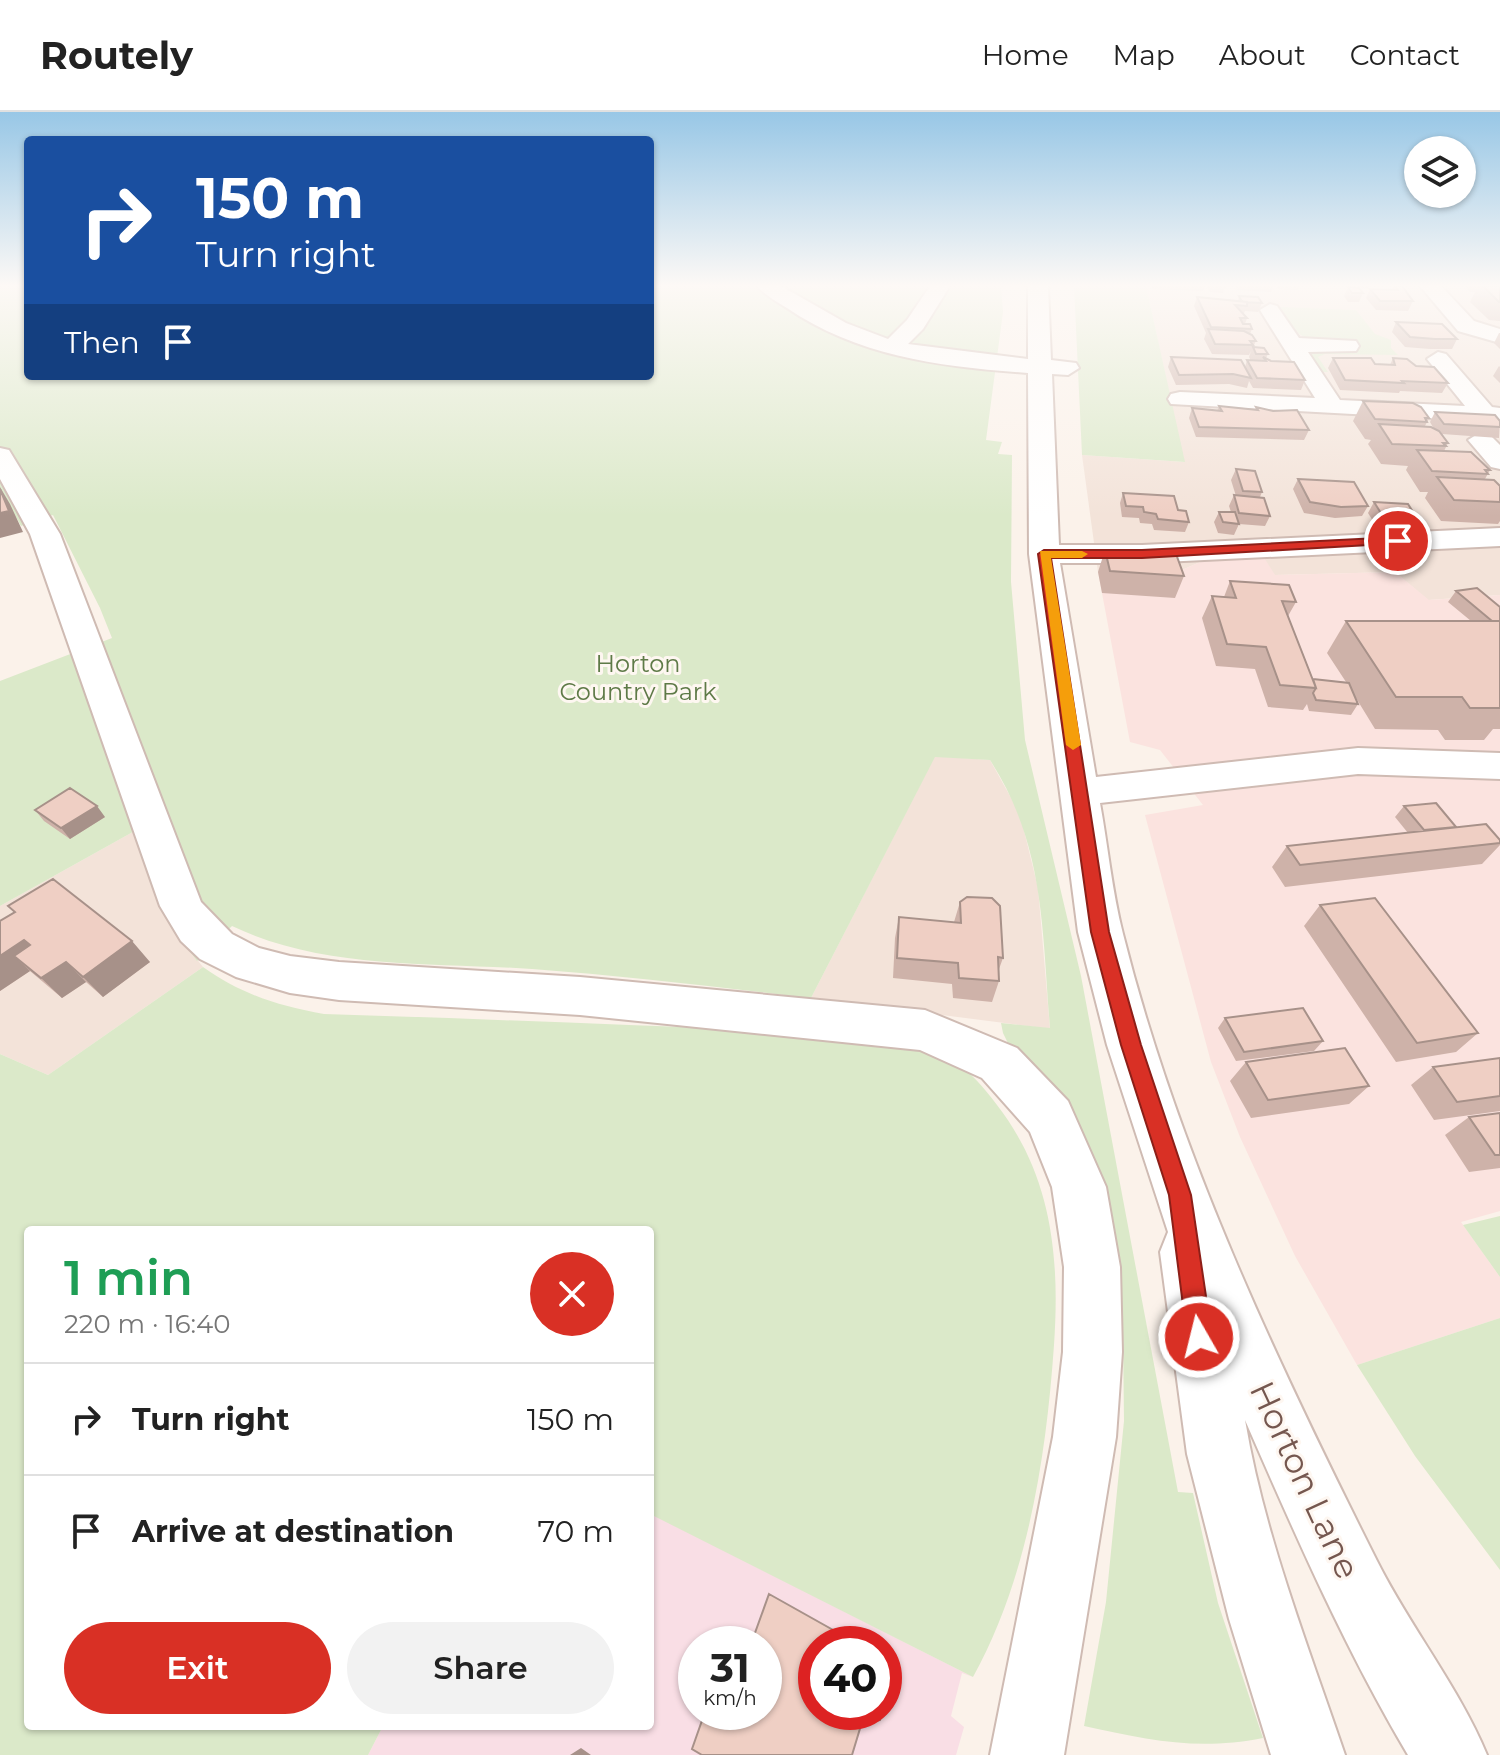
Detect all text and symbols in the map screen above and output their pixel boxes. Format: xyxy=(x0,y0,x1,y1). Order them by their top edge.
text: Routely xyxy=(40,32,193,79)
text: Home xyxy=(982,38,1069,72)
text: Map xyxy=(1113,38,1175,72)
text: About xyxy=(1219,38,1306,72)
text: Contact xyxy=(1350,38,1460,72)
map controls xyxy=(1404,136,1476,208)
button: layers xyxy=(1404,136,1476,208)
text: 150 m xyxy=(196,164,364,232)
icon: right xyxy=(64,168,168,272)
text: Turn right xyxy=(196,232,376,276)
icon: arrive xyxy=(156,320,200,364)
text: Then xyxy=(64,324,140,361)
pin xyxy=(1364,507,1432,575)
icon: arrive xyxy=(1376,519,1420,563)
park label: Horton Country Park xyxy=(559,649,717,706)
text: 1 min xyxy=(64,1249,193,1307)
button: close xyxy=(530,1252,614,1336)
position arrow xyxy=(1157,1295,1241,1379)
text: 220 m · 16:40 xyxy=(64,1308,230,1340)
street label: Horton Lane xyxy=(1241,1375,1369,1585)
icon: right xyxy=(64,1397,108,1441)
text: Turn right xyxy=(132,1401,289,1438)
text: 150 m xyxy=(527,1401,614,1438)
icon: arrive xyxy=(64,1509,108,1553)
text: Arrive at destination xyxy=(132,1513,454,1550)
text: 70 m xyxy=(537,1513,614,1550)
button: Exit xyxy=(64,1622,331,1714)
button: Share xyxy=(347,1622,614,1714)
speed limit sign: 40 xyxy=(798,1626,902,1730)
text: 31 xyxy=(710,1643,750,1692)
text: km/h xyxy=(703,1686,757,1710)

